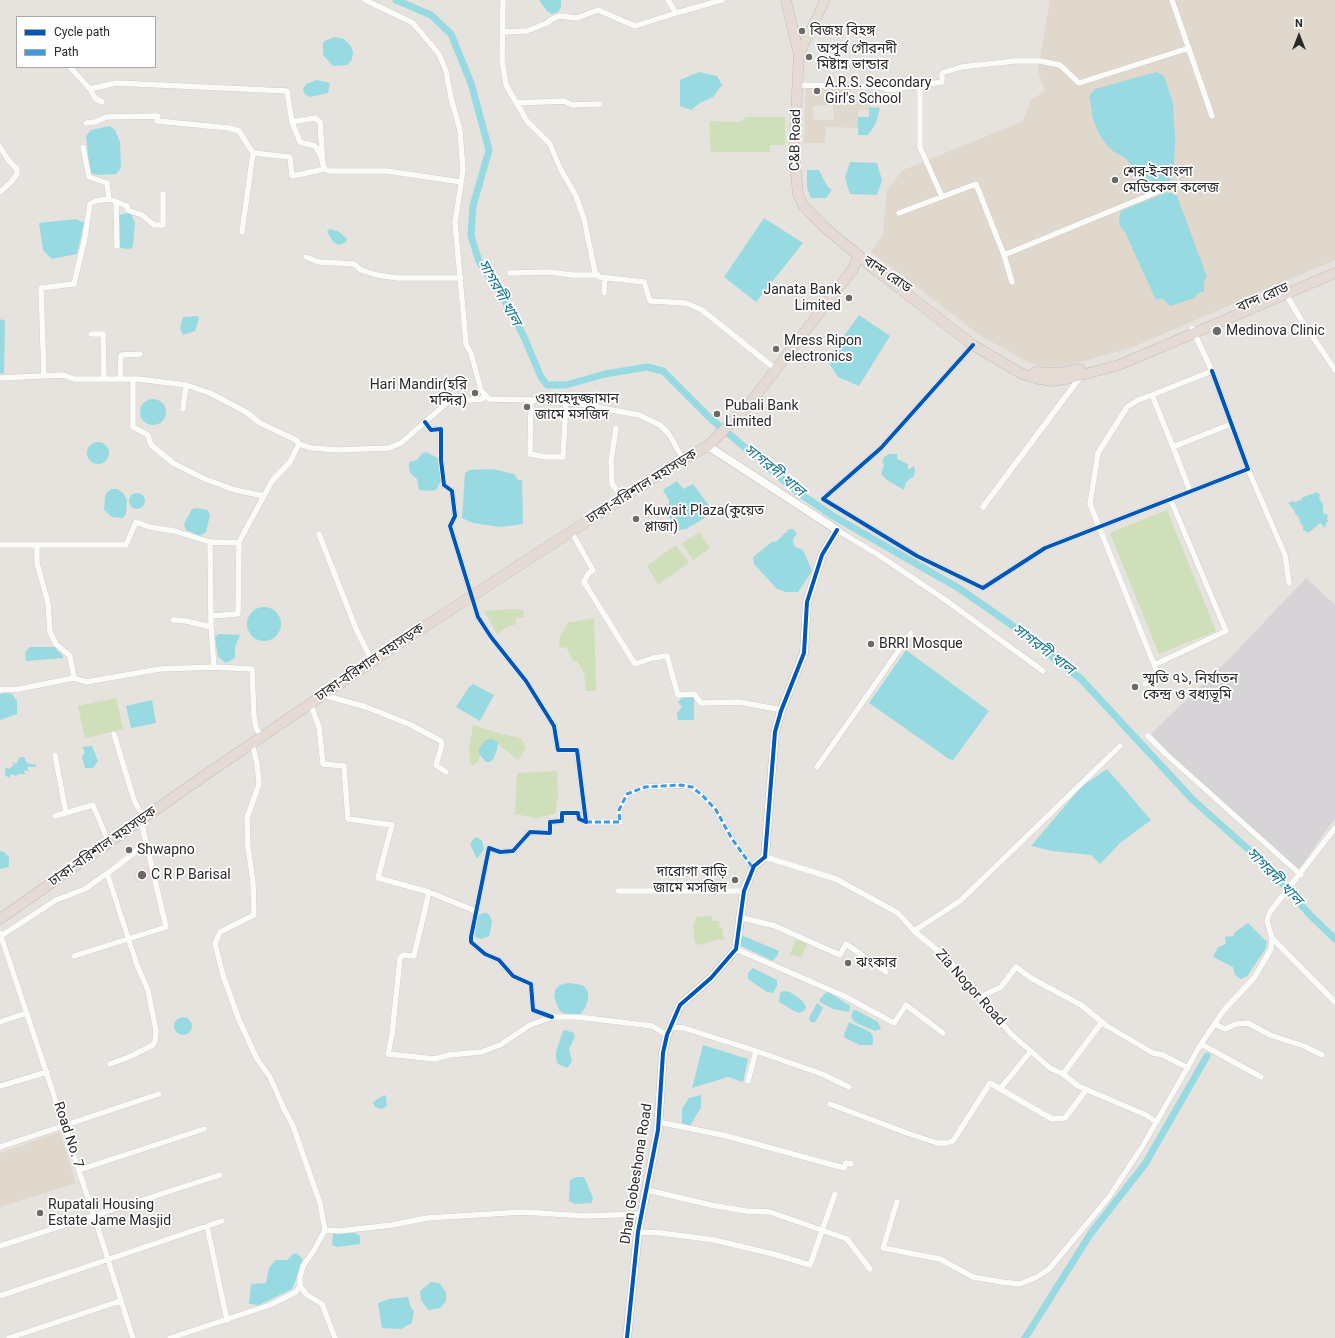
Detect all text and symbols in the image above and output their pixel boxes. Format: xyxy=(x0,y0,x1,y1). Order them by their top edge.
legend xyxy=(16,16,156,68)
north arrow xyxy=(1279,16,1319,56)
text: N xyxy=(1295,17,1303,30)
place label: বিজয় বিহঙ্গ xyxy=(810,23,876,39)
text: Cycle path xyxy=(54,25,110,39)
marker: বিজয় বিহঙ্গ xyxy=(797,26,807,36)
place label: অপূর্ব গৌরনদী মিষ্টান্ন ভান্ডার xyxy=(817,41,897,74)
text: Path xyxy=(54,45,79,59)
marker: অপূর্ব গৌরনদী মিষ্টান্ন ভান্ডার xyxy=(804,52,814,62)
place label: A.R.S. Secondary Girl's School xyxy=(825,75,931,108)
marker: A.R.S. Secondary Girl's School xyxy=(812,86,822,96)
street label: C&B Road xyxy=(787,109,805,171)
place label: শের-ই-বাংলা মেডিকেল কলেজ xyxy=(1123,164,1219,196)
marker: শের-ই-বাংলা মেডিকেল কলেজ xyxy=(1110,175,1120,185)
street label: বান্দ রোড xyxy=(860,253,914,297)
water label: সাগরদী খাল xyxy=(473,257,525,329)
street label: বান্দ রোড xyxy=(1235,280,1291,316)
place label: Janata Bank Limited xyxy=(763,282,841,314)
marker: Janata Bank Limited xyxy=(844,293,854,303)
place label: Medinova Clinic xyxy=(1226,323,1325,339)
marker: Medinova Clinic xyxy=(1211,325,1223,337)
place label: Mress Ripon electronics xyxy=(784,333,862,366)
marker: Mress Ripon electronics xyxy=(771,344,781,354)
place label: Hari Mandir(হরি মন্দির) xyxy=(370,377,467,410)
marker: Hari Mandir(হরি মন্দির) xyxy=(470,388,480,398)
place label: ওয়াহেদুজ্জামান জামে মসজিদ xyxy=(535,391,619,424)
place label: Pubali Bank Limited xyxy=(725,398,798,430)
marker: ওয়াহেদুজ্জামান জামে মসজিদ xyxy=(522,402,532,412)
marker: Pubali Bank Limited xyxy=(712,409,722,419)
water label: সাগরদী খাল xyxy=(740,441,808,501)
street label: ঢাকা-বরিশাল মহাসড়ক xyxy=(584,446,700,528)
place label: Kuwait Plaza(কুয়েত প্লাজা) xyxy=(644,503,764,536)
marker: Kuwait Plaza(কুয়েত প্লাজা) xyxy=(631,514,641,524)
street label: ঢাকা-বরিশাল মহাসড়ক xyxy=(312,620,428,706)
water label: সাগরদী খাল xyxy=(1009,621,1077,679)
place label: BRRI Mosque xyxy=(879,636,963,652)
marker: BRRI Mosque xyxy=(866,639,876,649)
place label: স্মৃতি ৭১, নির্যাতন কেন্দ্র ও বধ্যভূমি xyxy=(1143,671,1238,704)
marker: স্মৃতি ৭১, নির্যাতন কেন্দ্র ও বধ্যভূমি xyxy=(1130,682,1140,692)
street label: ঢাকা-বরিশাল মহাসড়ক xyxy=(46,804,160,890)
place label: Shwapno xyxy=(137,842,195,858)
marker: Shwapno xyxy=(124,845,134,855)
water label: সাগরদী খাল xyxy=(1242,845,1306,909)
place label: দারোগা বাড়ি জামে মসজিদ xyxy=(653,864,727,896)
place label: C R P Barisal xyxy=(151,867,231,883)
marker: C R P Barisal xyxy=(136,869,148,881)
marker: দারোগা বাড়ি জামে মসজিদ xyxy=(730,875,740,885)
street label: Zia Nogor Road xyxy=(931,946,1009,1030)
place label: ঝংকার xyxy=(856,955,897,971)
marker: ঝংকার xyxy=(843,958,853,968)
street label: Road No. 7 xyxy=(49,1100,87,1170)
street label: Dhan Gobeshona Road xyxy=(618,1102,656,1246)
place label: Rupatali Housing Estate Jame Masjid xyxy=(48,1197,171,1230)
marker: Rupatali Housing Estate Jame Masjid xyxy=(35,1208,45,1218)

